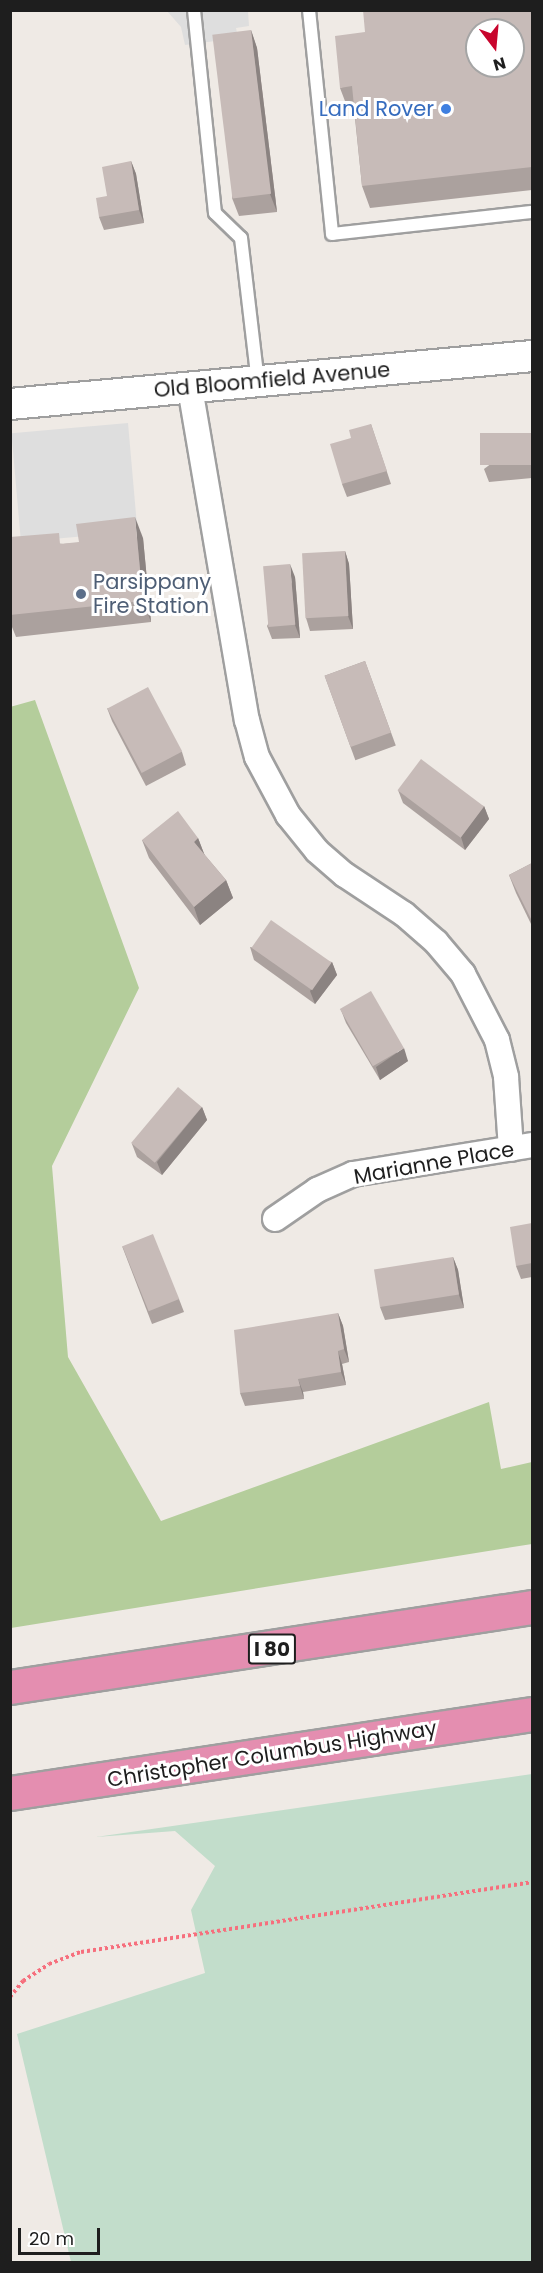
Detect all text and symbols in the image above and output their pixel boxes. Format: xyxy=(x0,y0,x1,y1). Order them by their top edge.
north arrow xyxy=(465,18,525,78)
text: N xyxy=(491,51,509,77)
place label: Land Rover xyxy=(319,96,434,122)
marker: Land Rover xyxy=(439,102,453,116)
street label: Old Bloomfield Avenue xyxy=(153,357,391,403)
place label: Parsippany Fire Station xyxy=(93,569,211,619)
marker: Parsippany Fire Station xyxy=(74,587,88,601)
street label: Marianne Place xyxy=(352,1137,516,1189)
road number: I 80 xyxy=(246,1632,298,1666)
street label: Christopher Columbus Highway xyxy=(105,1715,439,1793)
scale bar xyxy=(21,2216,104,2254)
text: 20 m xyxy=(29,2226,74,2251)

